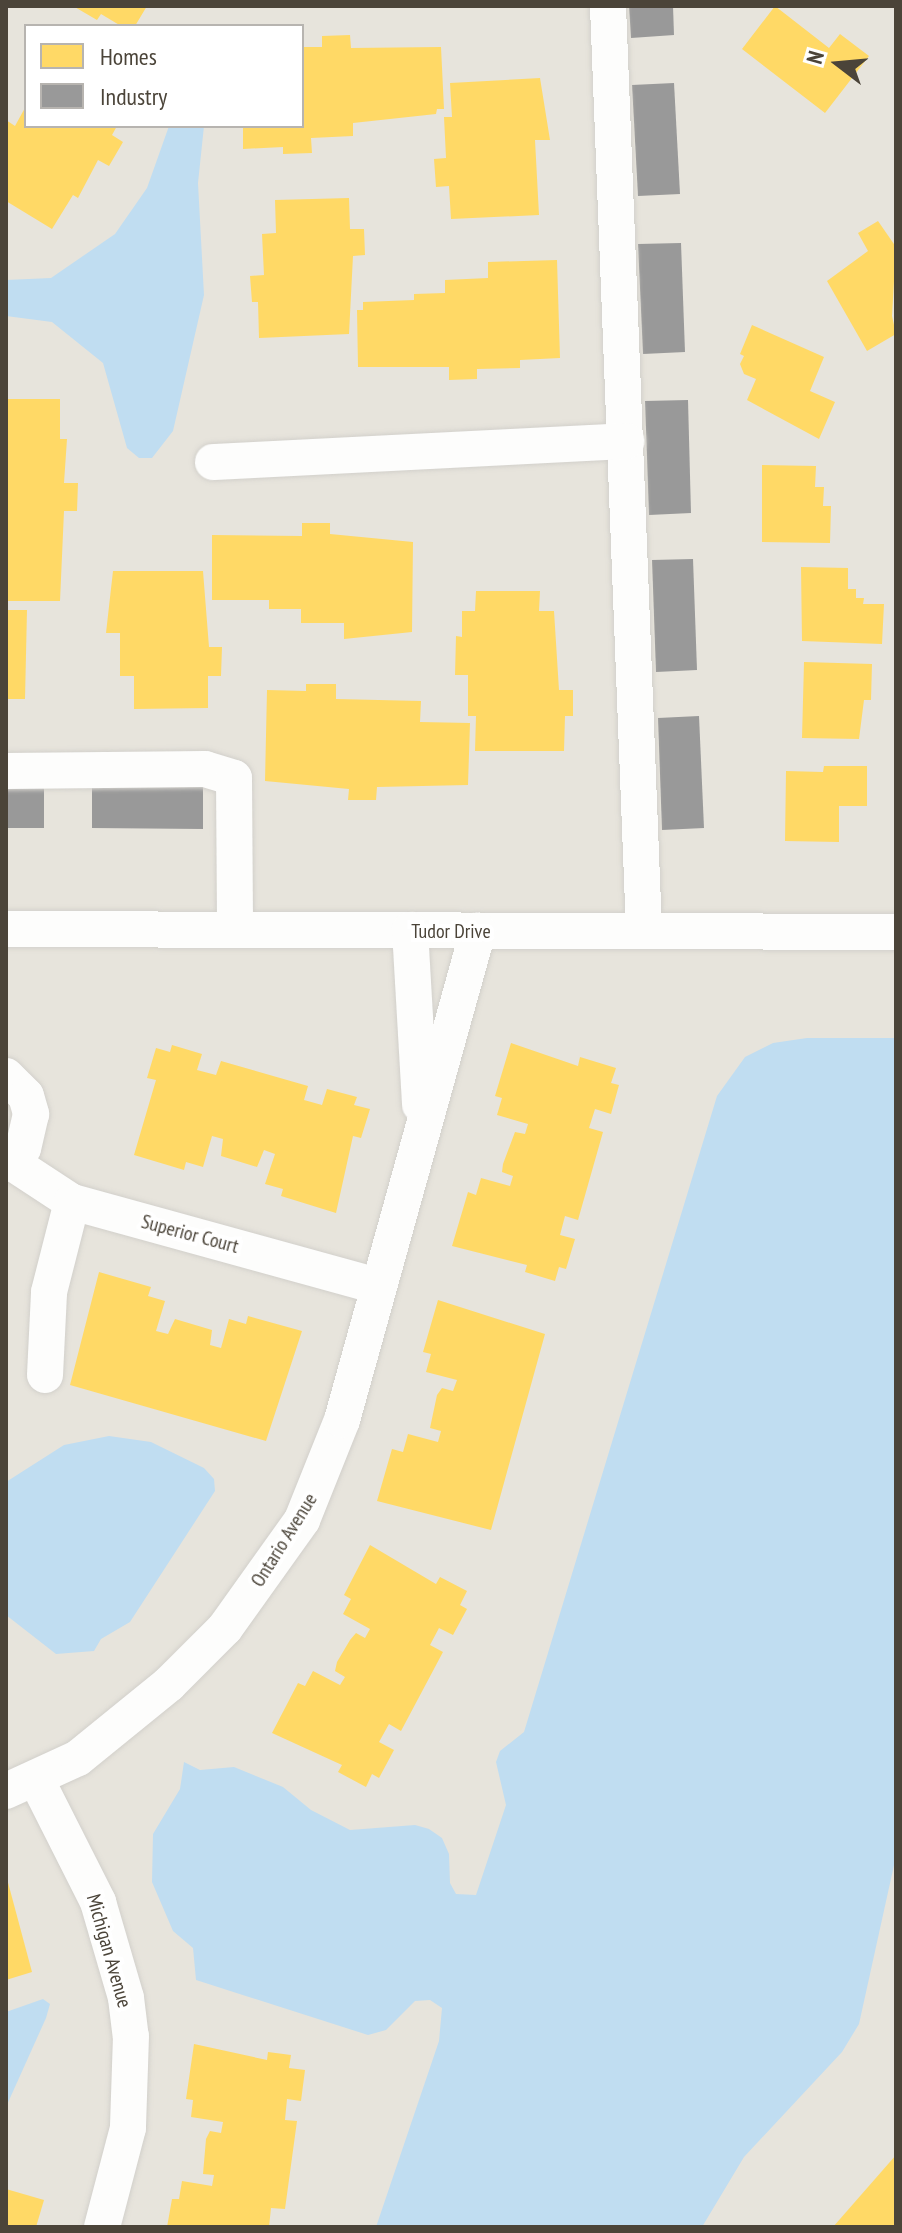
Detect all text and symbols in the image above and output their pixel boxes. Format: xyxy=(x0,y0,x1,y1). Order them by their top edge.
legend xyxy=(24,24,304,128)
north arrow xyxy=(798,24,878,104)
text: Homes xyxy=(100,41,157,72)
text: N xyxy=(800,48,830,67)
text: Industry xyxy=(100,81,167,112)
street label: Tudor Drive xyxy=(411,919,491,943)
street label: Superior Court xyxy=(139,1209,241,1259)
street label: Ontario Avenue xyxy=(246,1488,322,1592)
street label: Michigan Avenue xyxy=(81,1891,137,2011)

